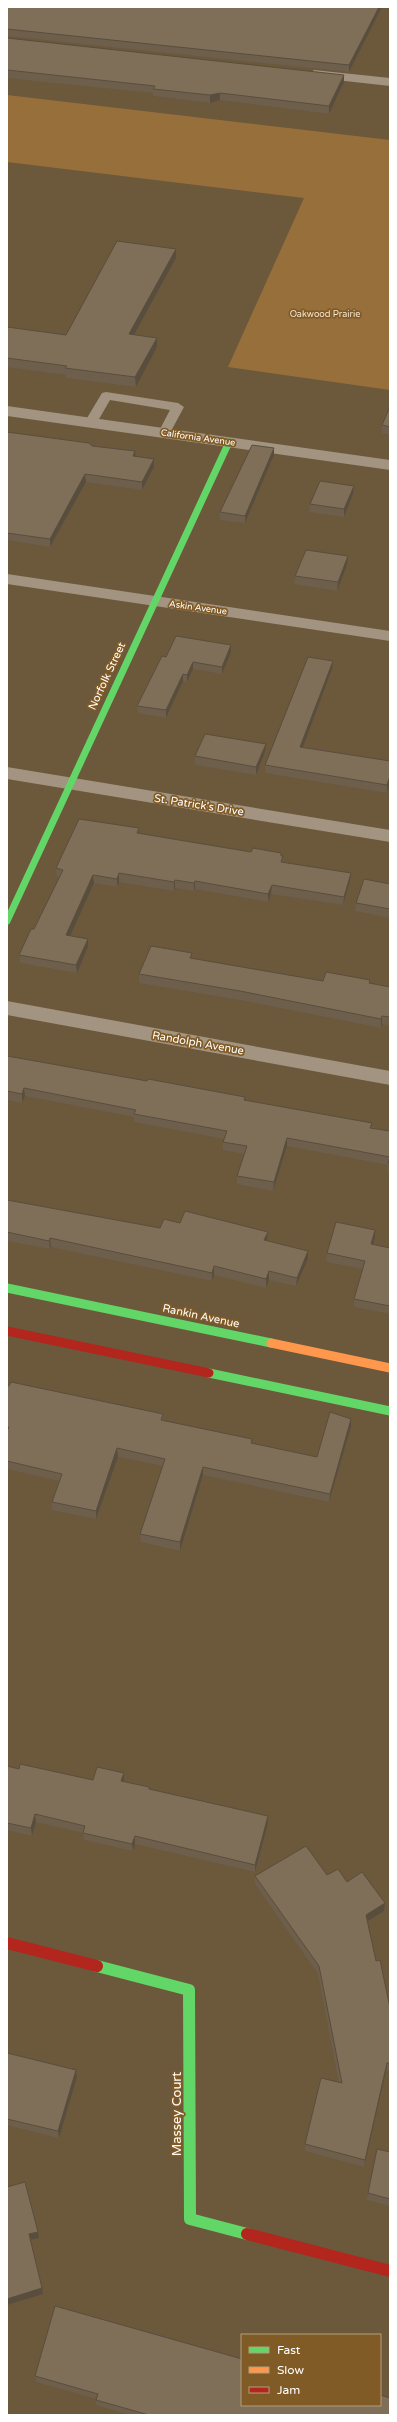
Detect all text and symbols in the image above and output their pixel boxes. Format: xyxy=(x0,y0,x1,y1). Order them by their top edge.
park label: Oakwood Prairie xyxy=(290,309,360,320)
street label: California Avenue xyxy=(160,427,236,449)
street label: Askin Avenue xyxy=(168,599,228,617)
street label: Norfolk Street xyxy=(86,640,128,712)
street label: St. Patrick's Drive xyxy=(153,792,245,818)
street label: Randolph Avenue xyxy=(151,1029,245,1057)
street label: Rankin Avenue xyxy=(161,1301,241,1331)
street label: Massey Court xyxy=(169,2072,185,2156)
legend xyxy=(241,2334,381,2406)
text: Fast xyxy=(277,2343,301,2357)
text: Slow xyxy=(277,2363,304,2377)
text: Jam xyxy=(277,2383,300,2397)

